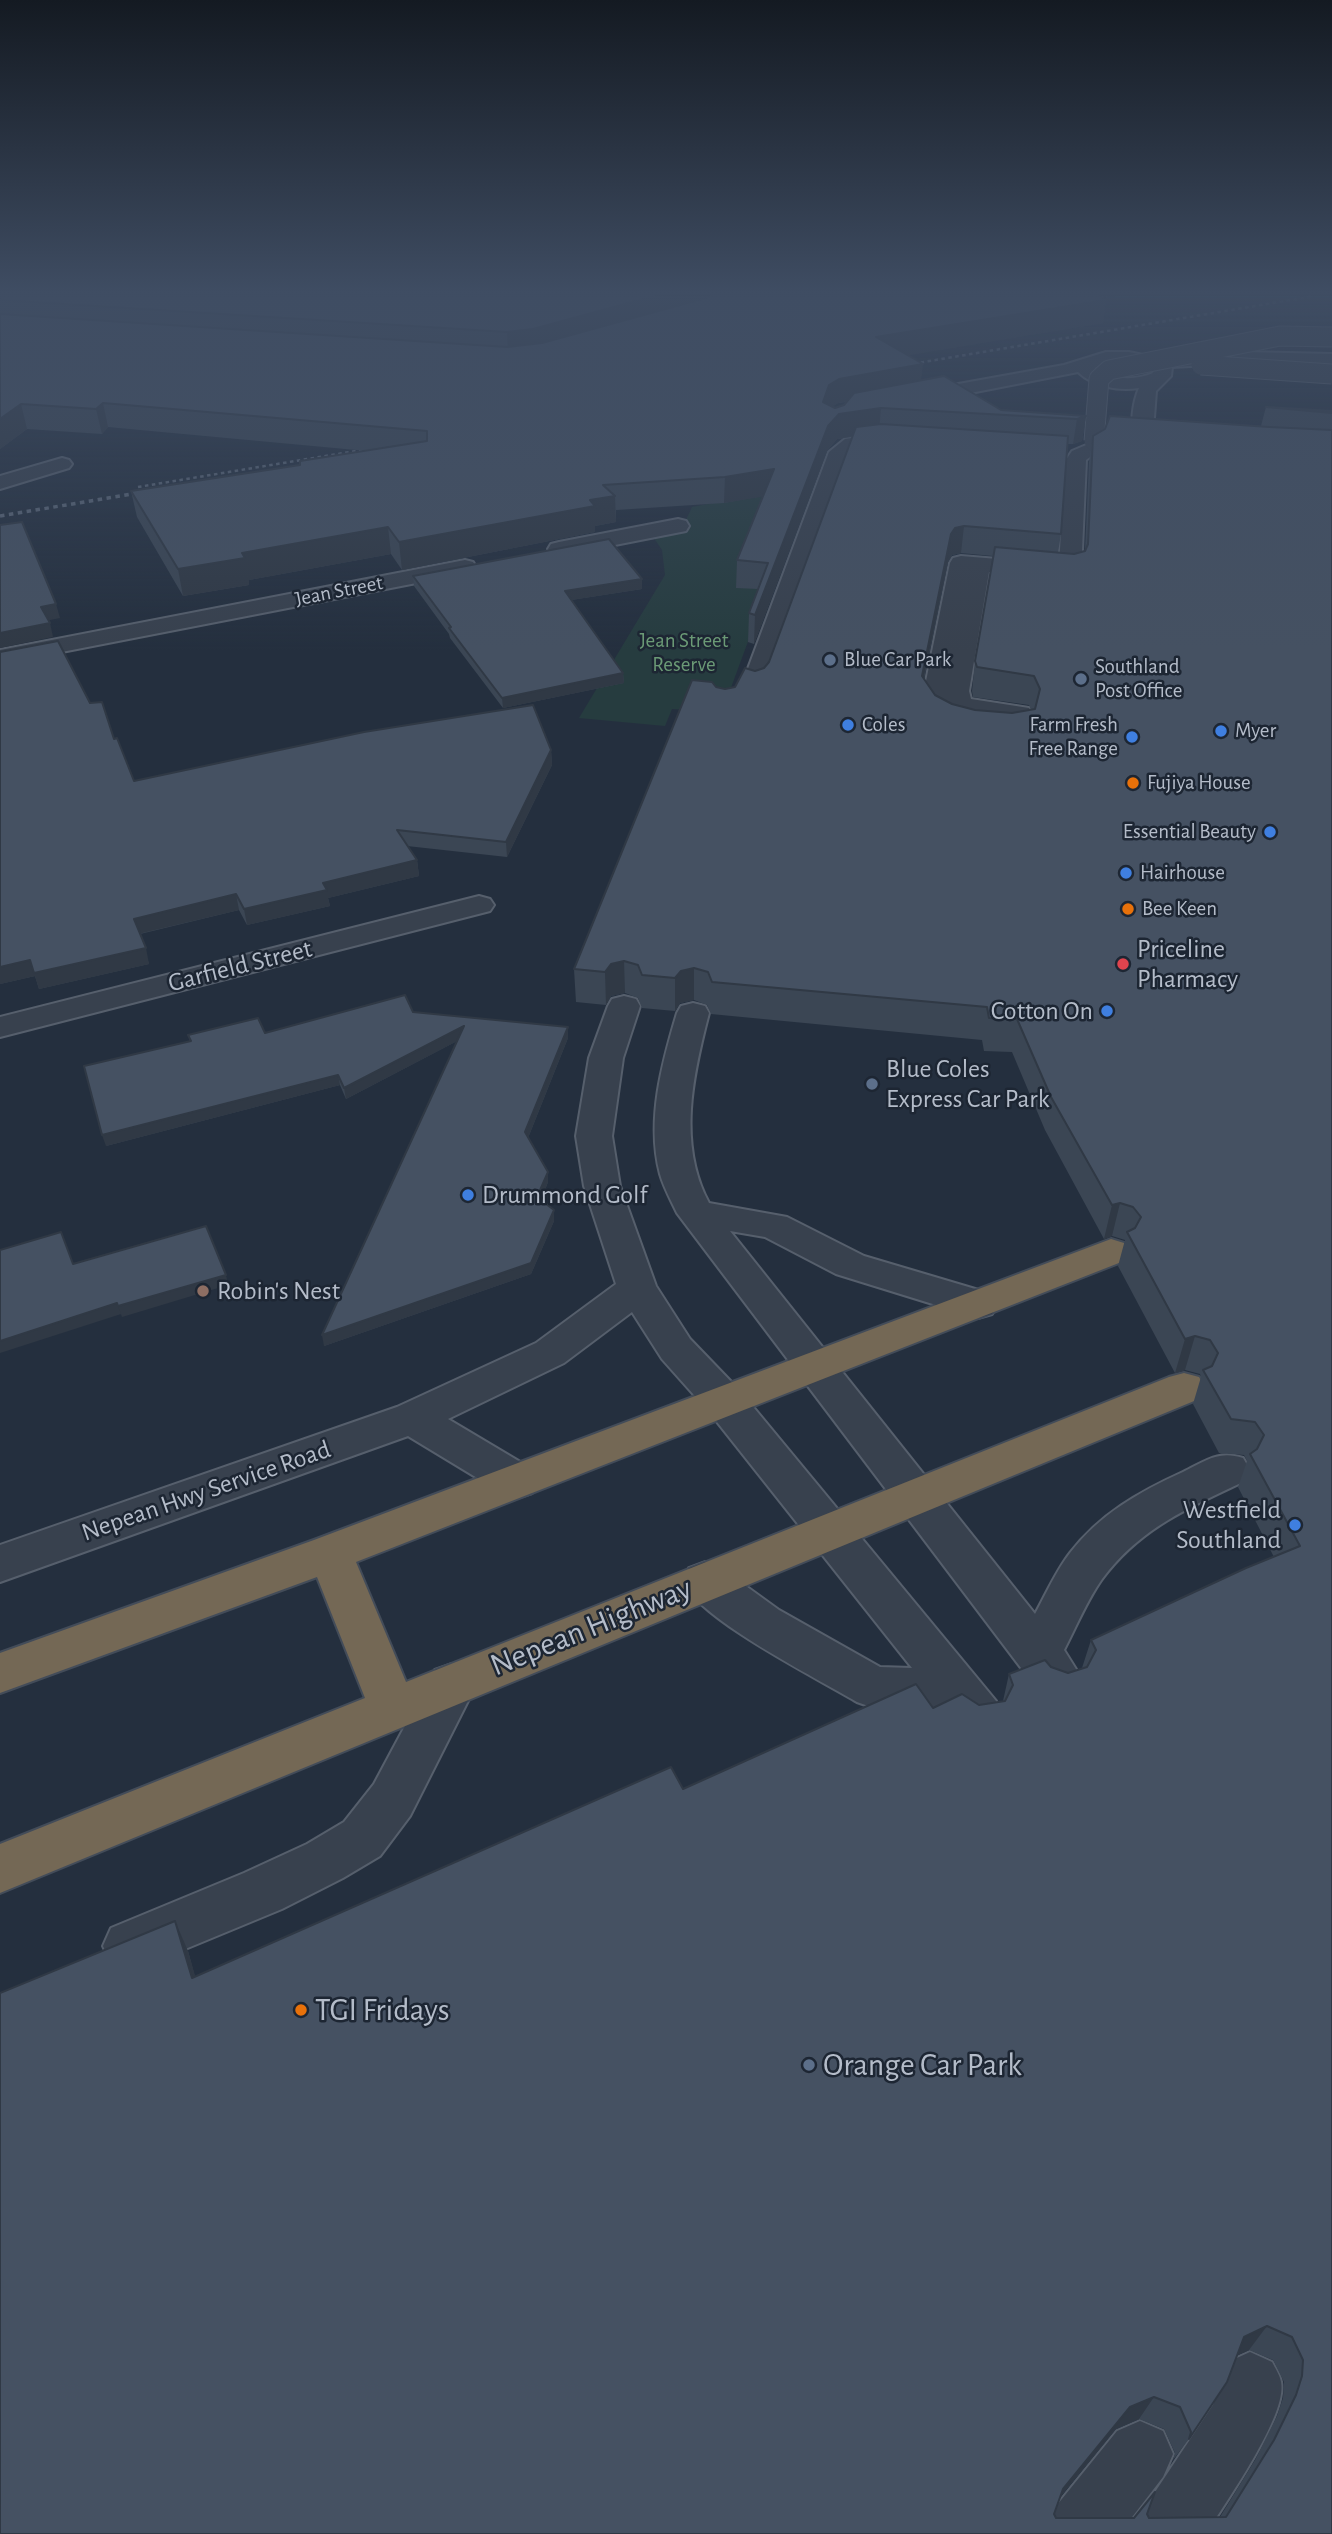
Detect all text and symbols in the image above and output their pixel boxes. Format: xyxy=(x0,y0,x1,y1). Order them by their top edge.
street label: Jean Street xyxy=(293,570,385,612)
park label: Jean Street Reserve xyxy=(640,628,728,678)
place label: Blue Car Park xyxy=(844,647,951,673)
marker: Blue Car Park xyxy=(822,652,838,668)
place label: Southland Post Office xyxy=(1095,654,1182,704)
marker: Southland Post Office xyxy=(1073,671,1089,687)
place label: Coles xyxy=(862,712,905,738)
place label: Farm Fresh Free Range xyxy=(1029,712,1118,762)
marker: Coles xyxy=(840,717,856,733)
place label: Myer xyxy=(1235,718,1276,744)
marker: Myer xyxy=(1213,723,1229,739)
marker: Farm Fresh Free Range xyxy=(1124,729,1140,745)
place label: Fujiya House xyxy=(1147,770,1251,796)
marker: Fujiya House xyxy=(1125,775,1141,791)
place label: Essential Beauty xyxy=(1123,819,1256,845)
marker: Essential Beauty xyxy=(1262,824,1278,840)
place label: Hairhouse xyxy=(1140,860,1225,886)
marker: Hairhouse xyxy=(1118,865,1134,881)
place label: Bee Keen xyxy=(1142,896,1217,922)
marker: Bee Keen xyxy=(1120,901,1136,917)
street label: Garfield Street xyxy=(165,933,315,999)
place label: Priceline Pharmacy xyxy=(1137,933,1238,995)
marker: Priceline Pharmacy xyxy=(1115,956,1131,972)
place label: Cotton On xyxy=(991,995,1093,1027)
marker: Cotton On xyxy=(1099,1003,1115,1019)
place label: Blue Coles Express Car Park xyxy=(886,1053,1050,1114)
marker: Blue Coles Express Car Park xyxy=(864,1076,880,1092)
place label: Drummond Golf xyxy=(482,1179,647,1211)
marker: Drummond Golf xyxy=(460,1187,476,1203)
place label: Robin's Nest xyxy=(217,1275,340,1307)
marker: Robin's Nest xyxy=(195,1283,211,1299)
street label: Nepean Hwy Service Road xyxy=(77,1434,335,1548)
place label: Westfield Southland xyxy=(1176,1494,1281,1556)
marker: Westfield Southland xyxy=(1287,1517,1303,1533)
street label: Nepean Highway xyxy=(485,1569,697,1685)
place label: TGI Fridays xyxy=(315,1991,450,2029)
marker: TGI Fridays xyxy=(293,2002,309,2018)
place label: Orange Car Park xyxy=(823,2046,1022,2084)
marker: Orange Car Park xyxy=(801,2057,817,2073)

